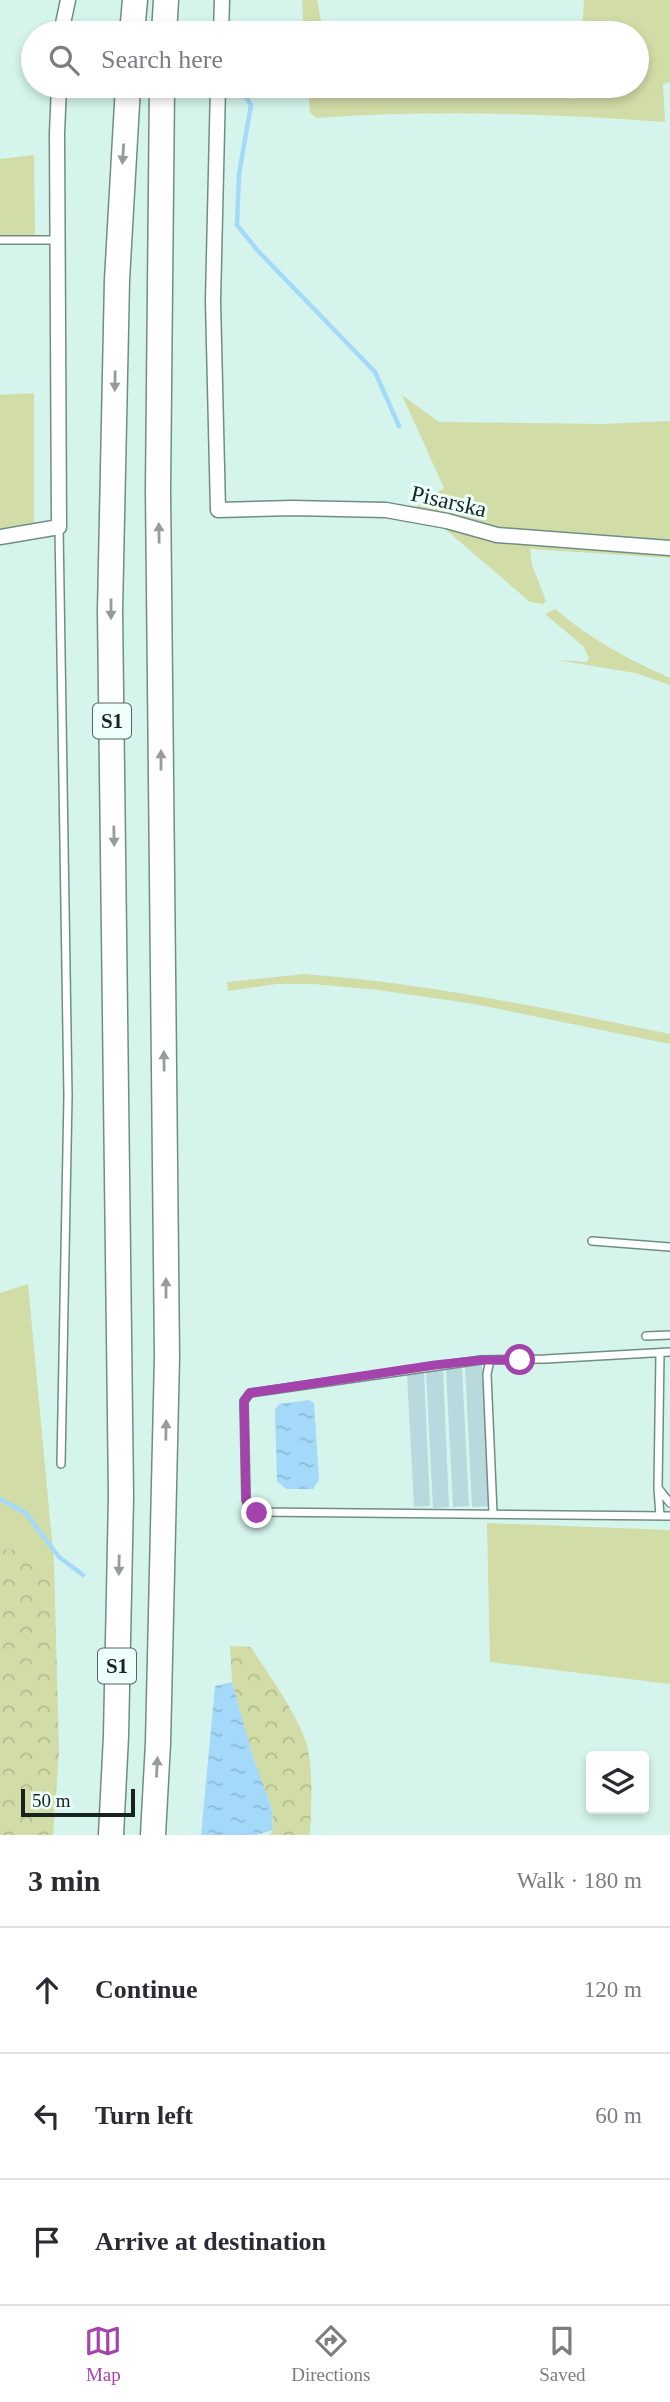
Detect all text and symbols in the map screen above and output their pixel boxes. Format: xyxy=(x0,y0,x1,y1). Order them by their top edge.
search box xyxy=(21,21,649,98)
icon: search xyxy=(45,41,83,79)
text: Search here xyxy=(101,45,223,74)
one-way arrow xyxy=(117,143,128,165)
one-way arrow xyxy=(109,370,121,392)
street label: Pisarska xyxy=(409,481,489,522)
one-way arrow xyxy=(153,521,164,543)
one-way arrow xyxy=(105,598,117,620)
road number: S1 xyxy=(93,704,131,738)
one-way arrow xyxy=(155,749,167,771)
one-way arrow xyxy=(108,825,120,847)
one-way arrow xyxy=(158,1050,170,1072)
one-way arrow xyxy=(161,1277,172,1299)
route start xyxy=(504,1344,535,1375)
one-way arrow xyxy=(160,1418,172,1440)
route end xyxy=(241,1497,272,1528)
one-way arrow xyxy=(113,1554,125,1576)
road number: S1 xyxy=(98,1648,136,1684)
map controls xyxy=(586,1751,649,1814)
button: layers xyxy=(586,1751,649,1814)
one-way arrow xyxy=(152,1756,163,1778)
scale bar xyxy=(21,1786,135,1818)
text: 50 m xyxy=(32,1790,71,1811)
text: 3 min xyxy=(28,1864,101,1897)
text: Walk · 180 m xyxy=(517,1868,642,1893)
icon: ahead xyxy=(28,1971,66,2009)
text: Continue xyxy=(95,1975,198,2004)
text: 120 m xyxy=(584,1977,642,2002)
icon: left xyxy=(28,2097,66,2135)
text: Turn left xyxy=(95,2101,193,2130)
text: 60 m xyxy=(595,2103,642,2128)
icon: arrive xyxy=(28,2223,66,2261)
text: Arrive at destination xyxy=(95,2227,326,2256)
tab: Map xyxy=(84,2322,122,2386)
tab: Directions xyxy=(291,2322,370,2386)
tab: Saved xyxy=(539,2322,586,2386)

